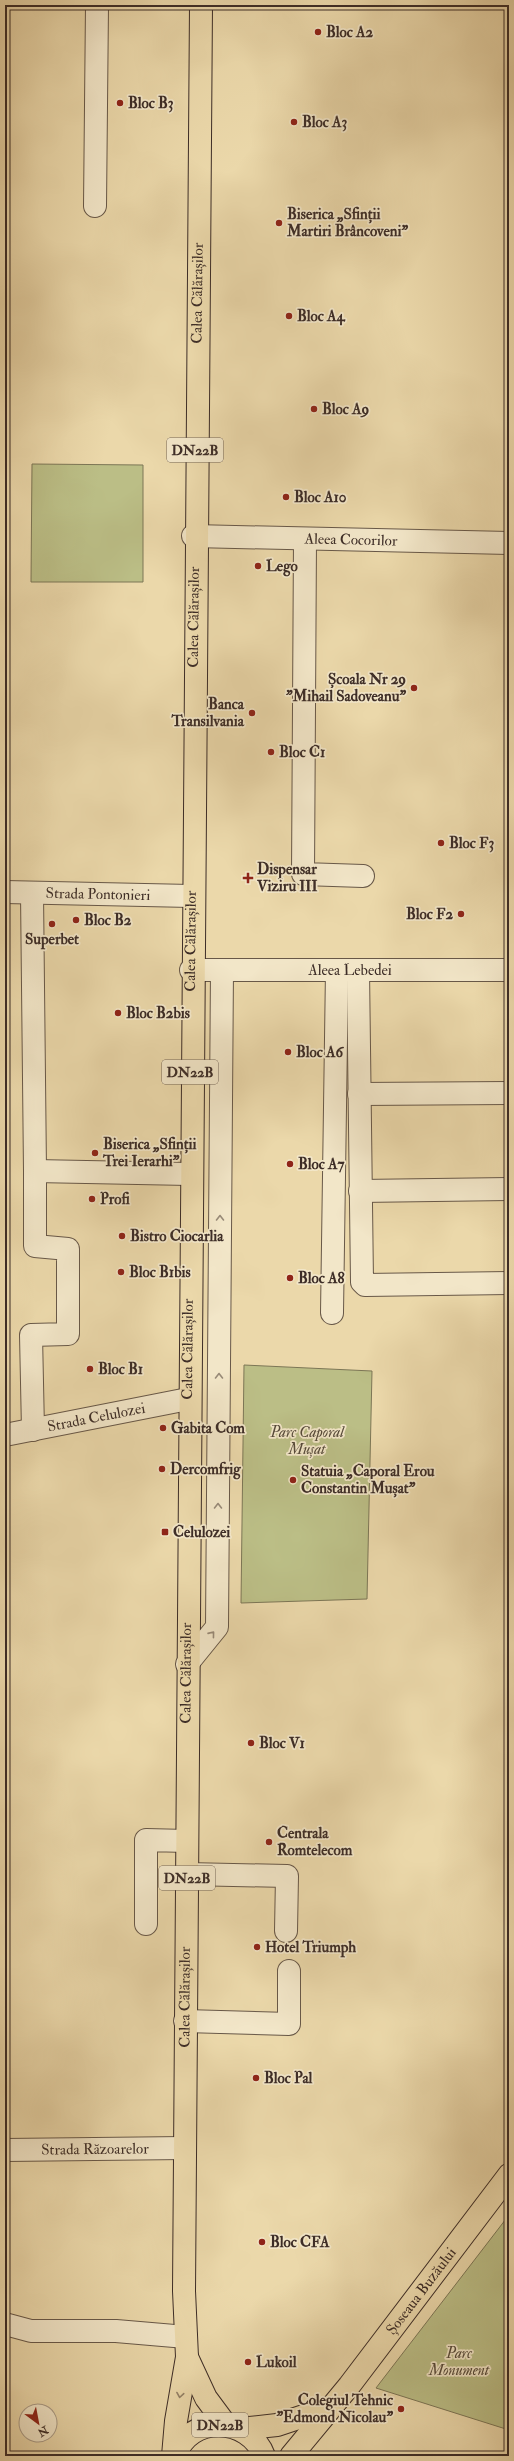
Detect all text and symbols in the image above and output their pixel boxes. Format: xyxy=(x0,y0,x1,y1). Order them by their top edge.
place label: Bloc A2 xyxy=(326,23,373,42)
marker: Bloc A2 xyxy=(313,27,323,37)
place label: Bloc B3 xyxy=(128,94,174,113)
marker: Bloc B3 xyxy=(115,98,125,108)
place label: Bloc A3 xyxy=(302,113,347,132)
marker: Bloc A3 xyxy=(289,117,299,127)
place label: Biserica „Sfinții Martiri Brâncoveni" xyxy=(286,205,408,241)
marker: Biserica „Sfinții Martiri Brâncoveni" xyxy=(274,218,284,228)
street label: Calea Călărașilor xyxy=(187,242,207,344)
place label: Bloc A4 xyxy=(297,307,345,326)
marker: Bloc A4 xyxy=(284,311,294,321)
place label: Bloc A9 xyxy=(322,400,369,419)
marker: Bloc A9 xyxy=(309,404,319,414)
road number: DN22B xyxy=(167,438,223,462)
place label: Bloc A10 xyxy=(294,488,347,507)
marker: Bloc A10 xyxy=(281,492,291,502)
street label: Aleea Cocorilor xyxy=(303,529,398,550)
place label: Lego xyxy=(266,557,299,577)
marker: Lego xyxy=(253,561,263,571)
street label: Calea Călărașilor xyxy=(183,566,203,668)
place label: Școala Nr 29 "Mihail Sadoveanu" xyxy=(286,670,406,706)
marker: Școala Nr 29 "Mihail Sadoveanu" xyxy=(409,683,419,693)
place label: Banca Transilvania xyxy=(171,695,245,731)
marker: Banca Transilvania xyxy=(247,708,257,718)
place label: Bloc C1 xyxy=(279,743,325,762)
marker: Bloc C1 xyxy=(266,747,276,757)
place label: Bloc F3 xyxy=(449,834,494,853)
marker: Bloc F3 xyxy=(436,838,446,848)
place label: Dispensar Viziru III xyxy=(256,860,317,896)
marker: Dispensar Viziru III xyxy=(242,872,254,884)
street label: Strada Pontonieri xyxy=(46,883,150,905)
street label: Calea Călărașilor xyxy=(180,890,200,992)
place label: Bloc F2 xyxy=(406,905,453,924)
marker: Bloc F2 xyxy=(456,909,466,919)
place label: Bloc B2 xyxy=(84,911,132,930)
marker: Bloc B2 xyxy=(71,915,81,925)
marker: Superbet xyxy=(47,919,57,929)
place label: Superbet xyxy=(25,930,79,950)
street label: Aleea Lebedei xyxy=(307,961,392,980)
place label: Bloc B2bis xyxy=(126,1004,190,1023)
marker: Bloc B2bis xyxy=(113,1008,123,1018)
place label: Bloc A6 xyxy=(296,1043,344,1062)
marker: Bloc A6 xyxy=(283,1047,293,1057)
road number: DN22B xyxy=(162,1060,218,1084)
place label: Biserica „Sfinții Trei Ierarhi" xyxy=(102,1135,197,1171)
marker: Biserica „Sfinții Trei Ierarhi" xyxy=(90,1148,100,1158)
place label: Bloc A7 xyxy=(298,1155,344,1174)
marker: Bloc A7 xyxy=(285,1159,295,1169)
place label: Profi xyxy=(100,1190,130,1209)
marker: Profi xyxy=(87,1194,97,1204)
one-way arrow xyxy=(216,1215,224,1221)
place label: Bistro Ciocarlia xyxy=(130,1227,224,1246)
marker: Bistro Ciocarlia xyxy=(117,1231,127,1241)
place label: Bloc B1bis xyxy=(129,1263,191,1282)
marker: Bloc B1bis xyxy=(116,1267,126,1277)
place label: Bloc A8 xyxy=(298,1269,345,1288)
marker: Bloc A8 xyxy=(285,1273,295,1283)
street label: Calea Călărașilor xyxy=(178,1298,197,1400)
place label: Bloc B1 xyxy=(98,1360,143,1379)
marker: Bloc B1 xyxy=(85,1364,95,1374)
one-way arrow xyxy=(215,1373,223,1379)
street label: Strada Celulozei xyxy=(46,1398,147,1436)
place label: Gabita Com xyxy=(171,1419,245,1438)
marker: Gabita Com xyxy=(158,1423,168,1433)
park label: Parc Caporal Mușat xyxy=(269,1423,345,1459)
place label: Dercomfrig xyxy=(170,1460,241,1480)
place label: Statuia „Caporal Erou Constantin Mușat” xyxy=(301,1462,435,1498)
marker: Dercomfrig xyxy=(157,1464,167,1474)
marker: Statuia „Caporal Erou Constantin Mușat” xyxy=(288,1475,298,1485)
one-way arrow xyxy=(214,1503,222,1509)
place label: Celulozei xyxy=(173,1523,230,1542)
marker: Celulozei xyxy=(160,1527,170,1537)
street label: Calea Călărașilor xyxy=(176,1622,195,1724)
one-way arrow xyxy=(207,1631,214,1638)
place label: Bloc V1 xyxy=(259,1734,305,1753)
marker: Bloc V1 xyxy=(246,1738,256,1748)
place label: Centrala Romtelecom xyxy=(277,1824,353,1860)
marker: Centrala Romtelecom xyxy=(264,1837,274,1847)
road number: DN22B xyxy=(159,1866,215,1890)
place label: Hotel Triumph xyxy=(265,1938,356,1958)
marker: Hotel Triumph xyxy=(252,1942,262,1952)
street label: Calea Călărașilor xyxy=(175,1946,194,2048)
place label: Bloc Pal xyxy=(264,2069,313,2088)
marker: Bloc Pal xyxy=(251,2073,261,2083)
street label: Strada Răzoarelor xyxy=(41,2139,149,2159)
place label: Bloc CFA xyxy=(270,2233,330,2252)
marker: Bloc CFA xyxy=(257,2237,267,2247)
street label: Șoseaua Buzăului xyxy=(382,2244,460,2339)
park label: Parc Monument xyxy=(428,2344,490,2380)
place label: Lukoil xyxy=(256,2353,297,2372)
marker: Lukoil xyxy=(243,2357,253,2367)
place label: Colegiul Tehnic "Edmond Nicolau" xyxy=(276,2391,394,2427)
one-way arrow xyxy=(176,2392,185,2399)
north arrow xyxy=(18,2403,58,2443)
marker: Colegiul Tehnic "Edmond Nicolau" xyxy=(396,2404,406,2414)
road number: DN22B xyxy=(192,2413,248,2437)
text: N xyxy=(34,2422,52,2440)

